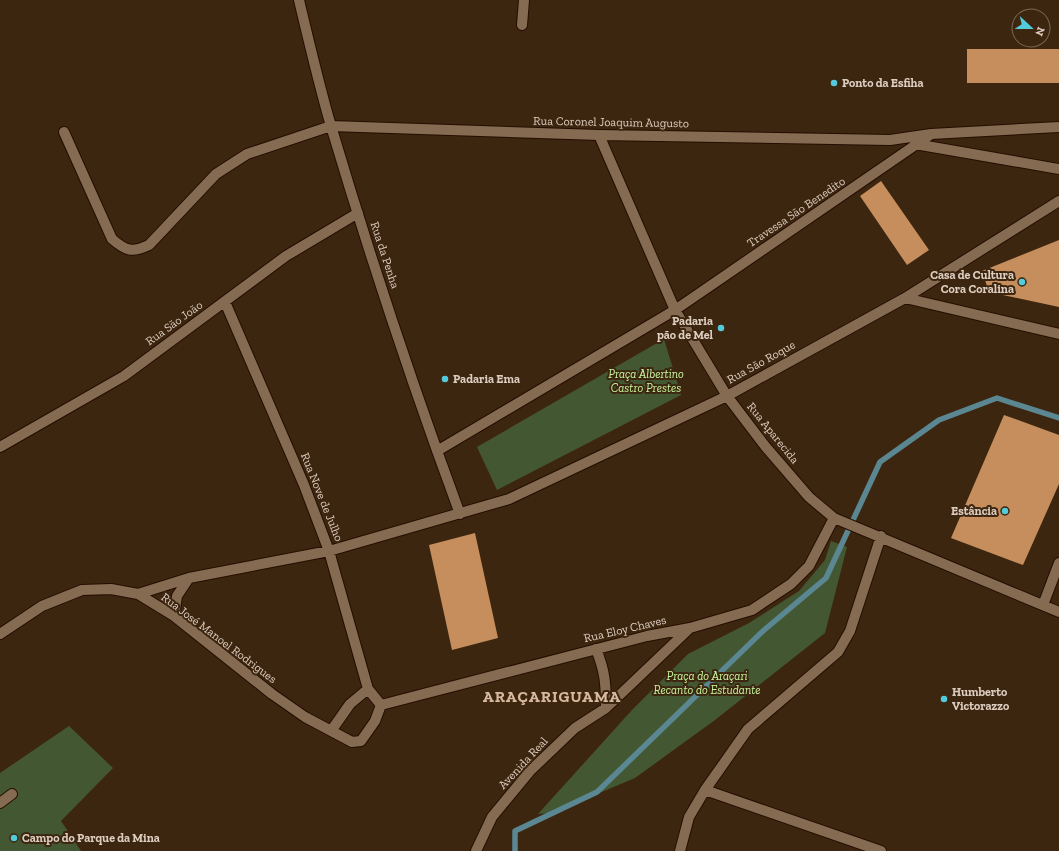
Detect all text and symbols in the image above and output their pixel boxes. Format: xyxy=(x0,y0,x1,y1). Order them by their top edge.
north arrow xyxy=(1011,8,1051,48)
text: N xyxy=(1032,25,1047,38)
place label: Ponto da Esfiha xyxy=(842,76,924,90)
marker: Ponto da Esfiha xyxy=(829,78,839,88)
street label: Rua Coronel Joaquim Augusto xyxy=(533,114,689,130)
street label: Travessa São Benedito xyxy=(744,174,848,250)
street label: Rua da Penha xyxy=(368,220,402,290)
place label: Casa de Cultura Cora Coralina xyxy=(930,268,1014,296)
marker: Casa de Cultura Cora Coralina xyxy=(1017,277,1027,287)
street label: Rua São João xyxy=(143,298,205,348)
place label: Padaria pão de Mel xyxy=(657,314,714,342)
marker: Padaria pão de Mel xyxy=(716,323,726,333)
street label: Rua São Roque xyxy=(724,337,798,387)
park label: Praça Albertino Castro Prestes xyxy=(608,367,684,395)
place label: Padaria Ema xyxy=(453,372,520,386)
marker: Padaria Ema xyxy=(440,374,450,384)
street label: Rua Aparecida xyxy=(744,400,802,466)
street label: Rua Nove de Julho xyxy=(298,451,346,543)
place label: Estância xyxy=(951,504,997,518)
marker: Estância xyxy=(1000,506,1010,516)
street label: Rua José Manoel Rodrigues xyxy=(159,590,279,686)
street label: Rua Eloy Chaves xyxy=(582,613,668,645)
park label: Praça do Araçari Recanto do Estudante xyxy=(653,669,761,697)
place label: Humberto Victorazzo xyxy=(952,685,1010,713)
district label: ARAÇARIGUAMA xyxy=(483,687,621,706)
marker: Humberto Victorazzo xyxy=(939,694,949,704)
street label: Avenida Real xyxy=(495,734,551,792)
place label: Campo do Parque da Mina xyxy=(22,831,160,845)
marker: Campo do Parque da Mina xyxy=(9,833,19,843)

